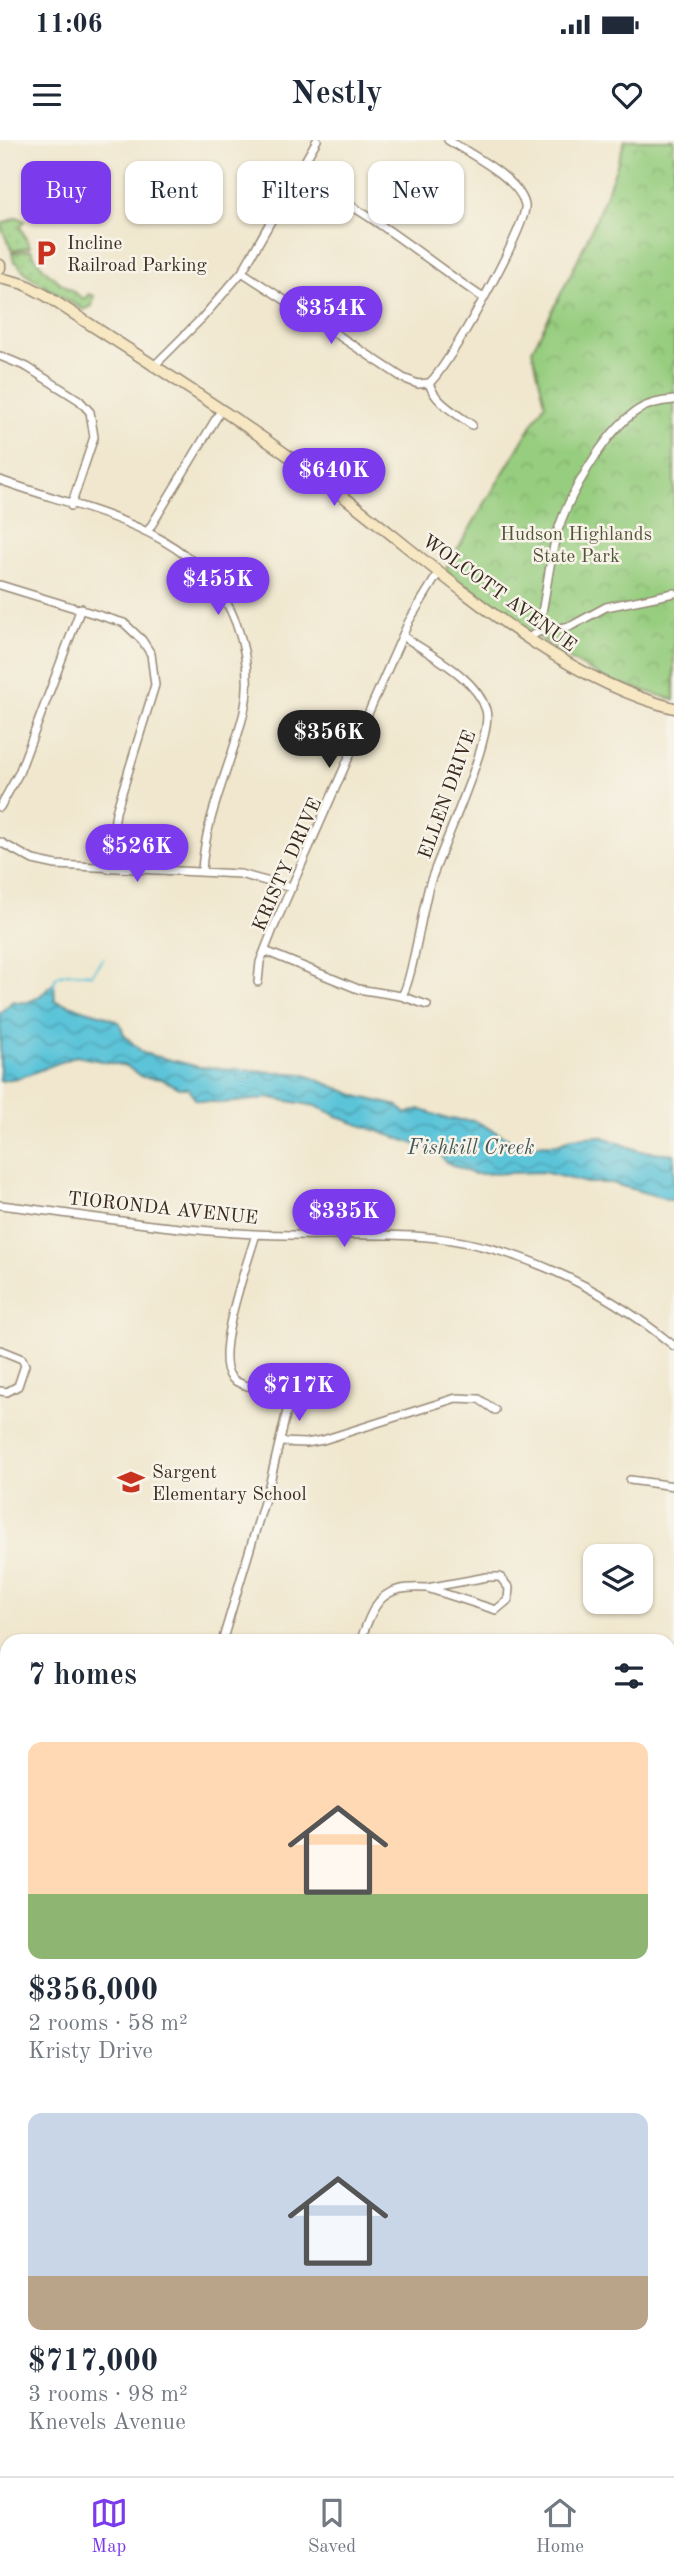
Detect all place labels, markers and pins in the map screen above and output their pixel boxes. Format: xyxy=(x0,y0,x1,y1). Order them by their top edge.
place label: Incline Railroad Parking xyxy=(67,235,208,276)
parking icon: Incline Railroad Parking xyxy=(31,238,61,268)
pin: $354K xyxy=(282,286,380,346)
pin: $640K xyxy=(285,448,383,508)
pin: $455K xyxy=(169,558,267,617)
pin: $356K xyxy=(280,710,378,770)
pin: $526K xyxy=(88,824,186,884)
pin: $335K xyxy=(295,1190,393,1249)
pin: $717K xyxy=(250,1364,348,1423)
place label: Sargent Elementary School xyxy=(152,1464,307,1505)
school or university icon: Sargent Elementary School xyxy=(116,1467,146,1497)

